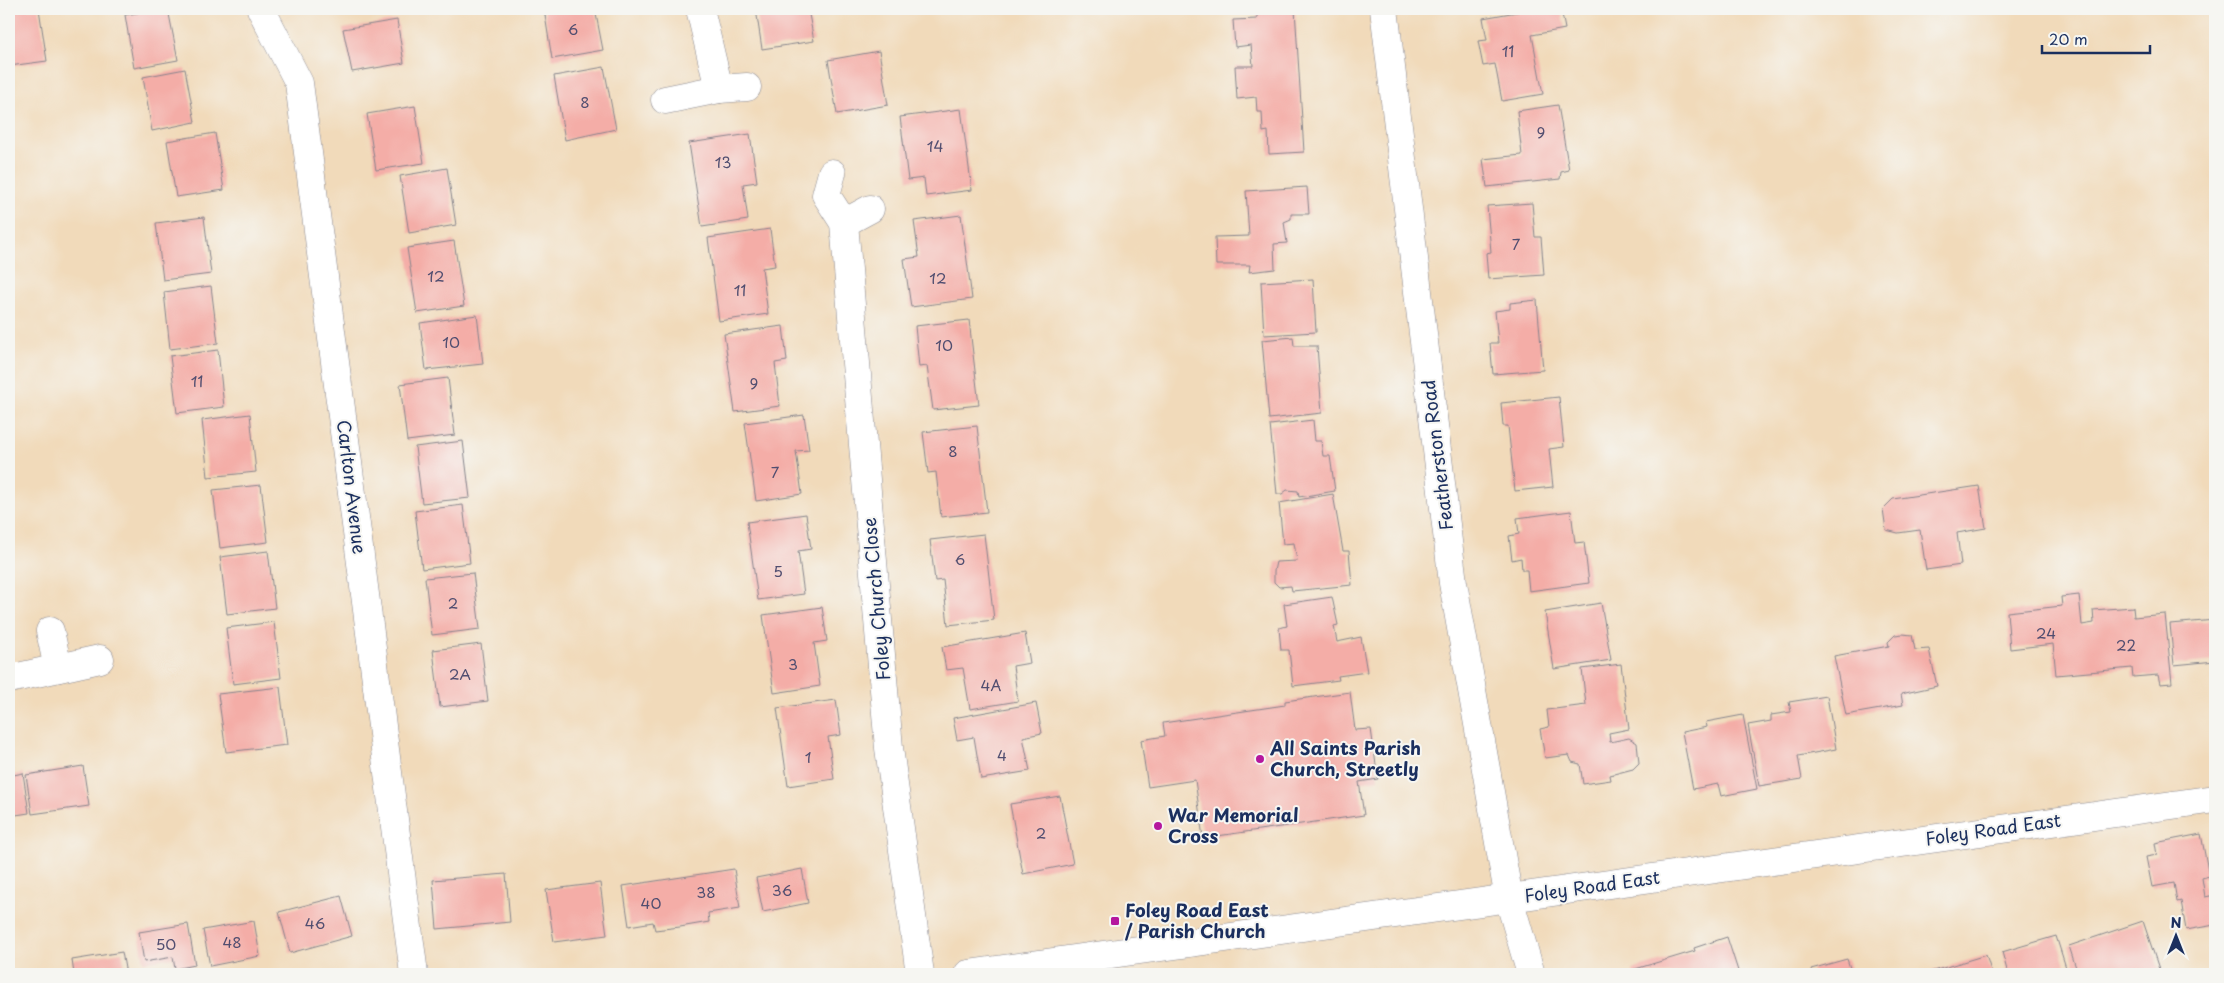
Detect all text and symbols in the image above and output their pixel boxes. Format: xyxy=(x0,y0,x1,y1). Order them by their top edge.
house number: 6 xyxy=(568,17,578,40)
scale bar xyxy=(2042,22,2149,54)
text: 20 m xyxy=(2049,27,2088,50)
house number: 11 xyxy=(1502,39,1514,62)
house number: 8 xyxy=(580,90,590,113)
house number: 9 xyxy=(1537,120,1545,143)
house number: 14 xyxy=(927,134,943,157)
house number: 13 xyxy=(715,150,731,173)
house number: 7 xyxy=(1512,232,1521,255)
house number: 12 xyxy=(427,264,445,287)
house number: 12 xyxy=(929,266,947,289)
house number: 11 xyxy=(734,278,746,301)
house number: 10 xyxy=(442,330,460,353)
house number: 10 xyxy=(935,333,953,356)
house number: 11 xyxy=(191,369,203,392)
house number: 9 xyxy=(750,371,758,394)
street label: Featherston Road xyxy=(1414,378,1459,532)
street label: Carlton Avenue xyxy=(331,418,374,556)
house number: 8 xyxy=(948,439,958,462)
house number: 7 xyxy=(771,460,780,483)
street label: Foley Church Close xyxy=(855,517,896,682)
house number: 6 xyxy=(955,547,965,570)
house number: 5 xyxy=(773,559,783,582)
house number: 2 xyxy=(448,591,458,614)
house number: 24 xyxy=(2036,621,2056,644)
house number: 22 xyxy=(2116,633,2136,656)
house number: 3 xyxy=(788,652,798,675)
house number: 2A xyxy=(449,662,471,685)
house number: 4A xyxy=(981,673,1002,696)
place label: All Saints Parish Church, Streetly xyxy=(1269,734,1421,782)
house number: 4 xyxy=(997,743,1007,766)
house number: 1 xyxy=(805,745,811,768)
marker: All Saints Parish Church, Streetly xyxy=(1254,753,1266,765)
place label: War Memorial Cross xyxy=(1168,801,1299,849)
street label: Foley Road East xyxy=(1923,806,2062,851)
marker: War Memorial Cross xyxy=(1152,820,1164,832)
house number: 2 xyxy=(1036,821,1046,844)
street label: Foley Road East xyxy=(1522,863,1661,908)
house number: 36 xyxy=(772,878,792,901)
house number: 38 xyxy=(696,880,716,903)
house number: 40 xyxy=(641,891,661,914)
place label: Foley Road East / Parish Church xyxy=(1124,896,1269,944)
north arrow xyxy=(2152,910,2202,960)
house number: 46 xyxy=(305,911,325,934)
text: N xyxy=(2170,912,2182,933)
marker: Foley Road East / Parish Church xyxy=(1109,915,1121,927)
house number: 48 xyxy=(222,930,242,953)
house number: 50 xyxy=(156,932,176,955)

